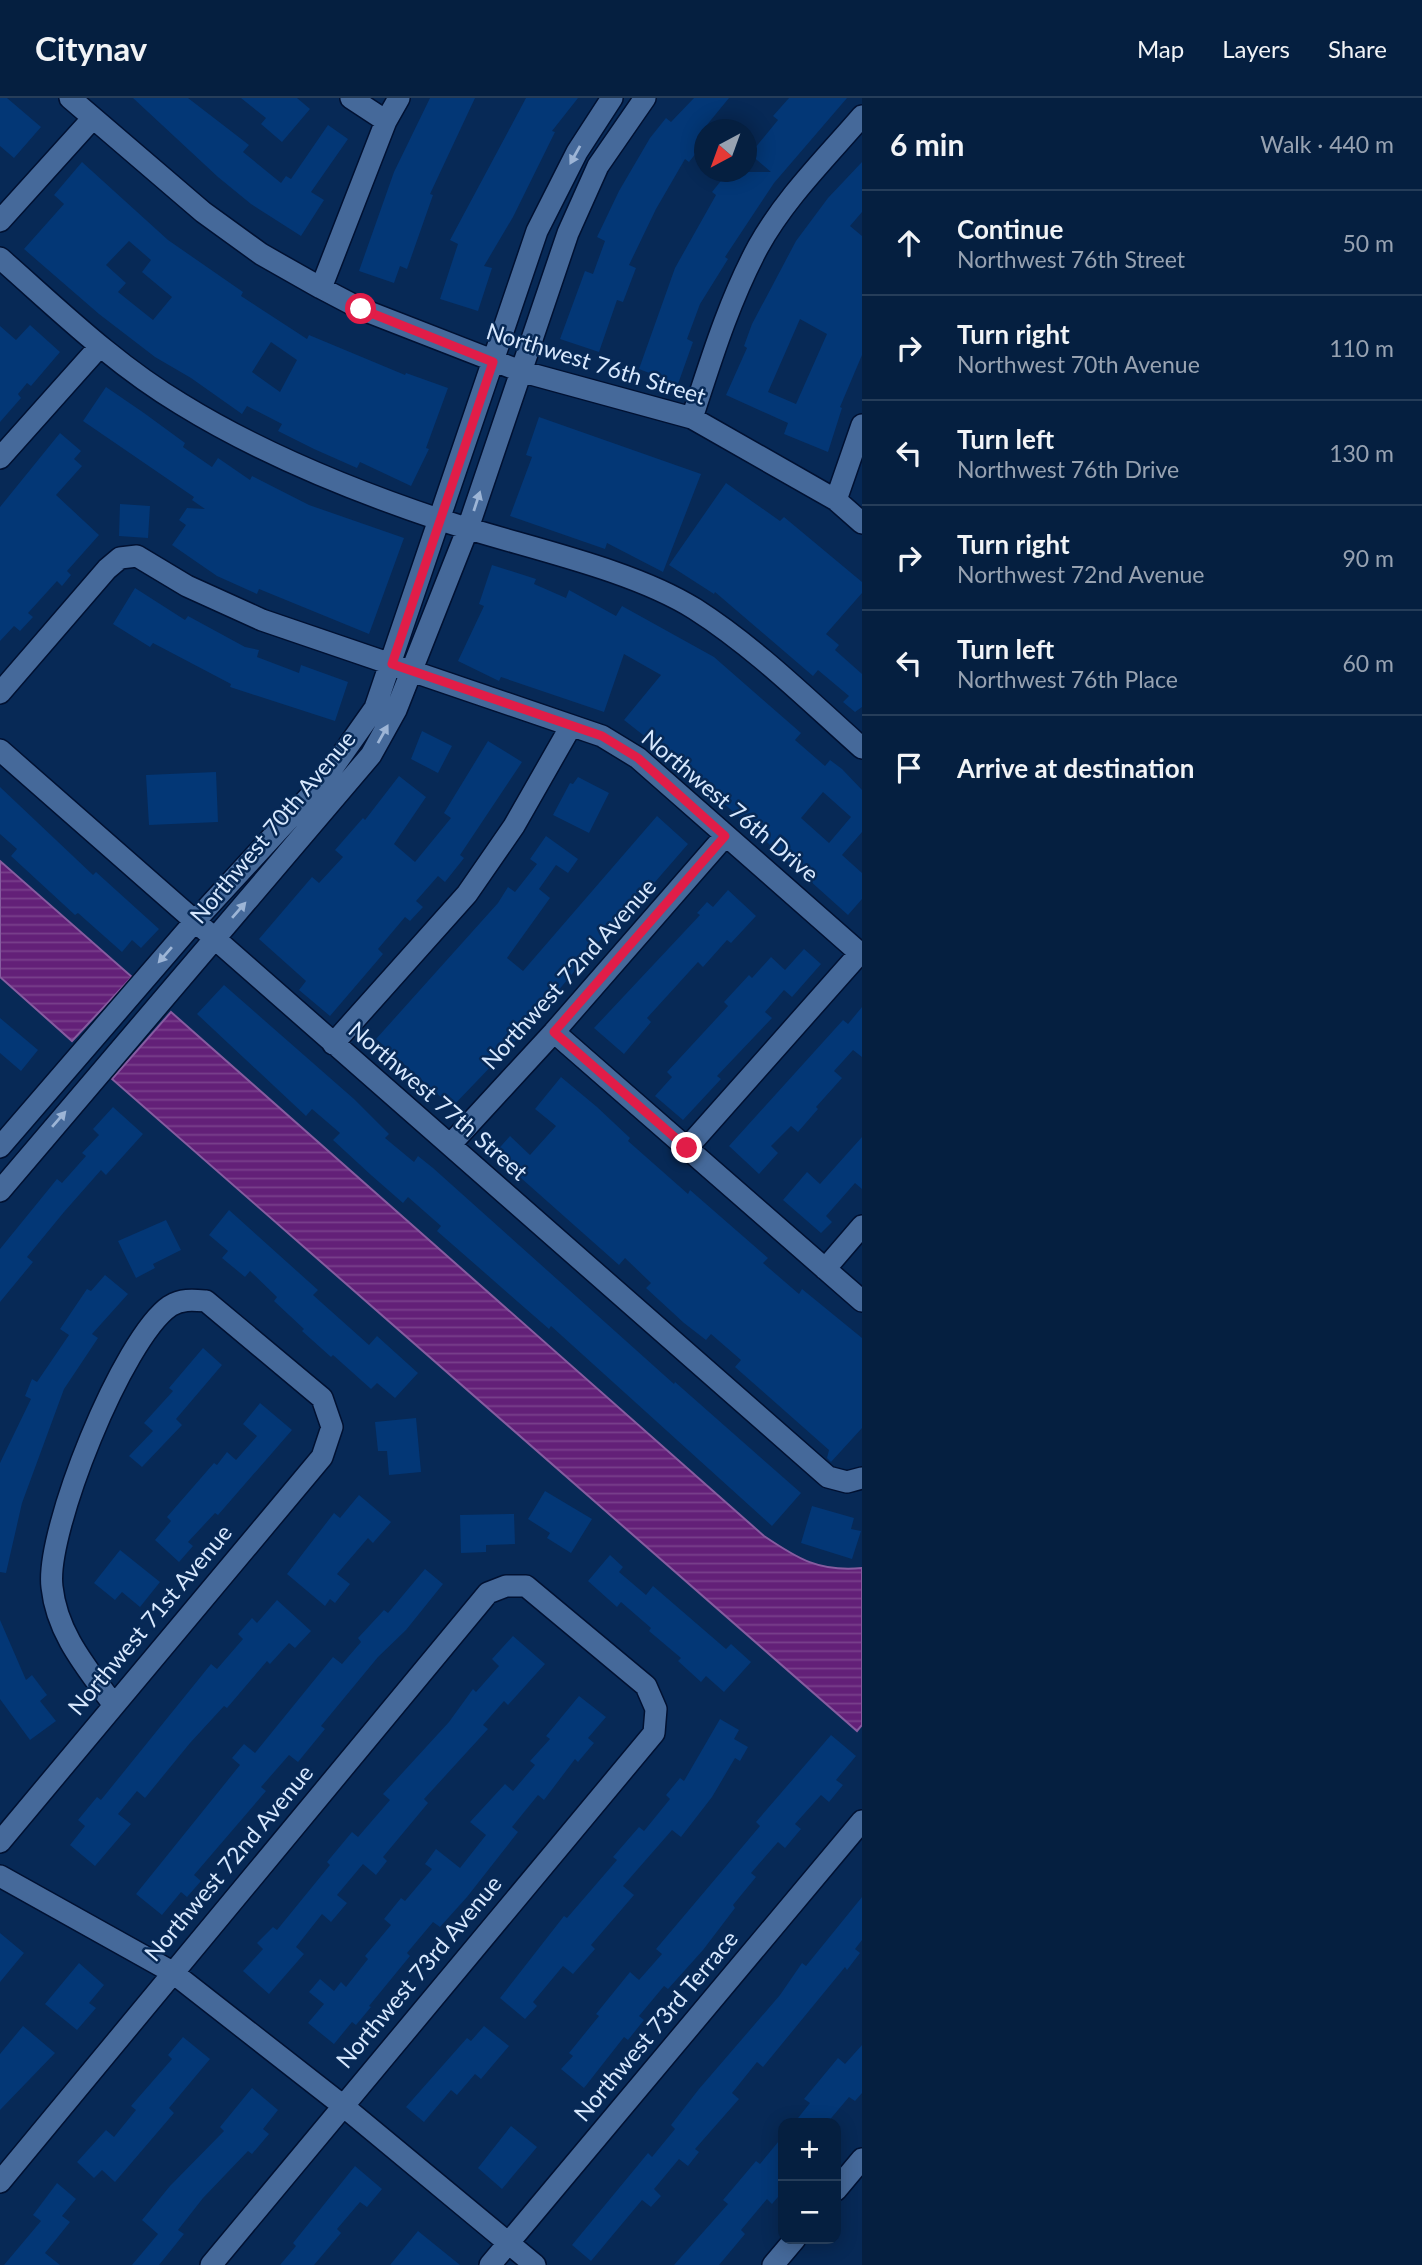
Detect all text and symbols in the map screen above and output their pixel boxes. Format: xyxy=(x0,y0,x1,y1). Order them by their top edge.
text: Citynav xyxy=(35,28,147,68)
text: Map xyxy=(1137,34,1184,63)
text: Layers xyxy=(1222,34,1290,63)
text: Share xyxy=(1328,34,1387,63)
north arrow xyxy=(694,119,757,182)
text: 6 min xyxy=(890,126,964,162)
text: Walk · 440 m xyxy=(1260,130,1394,158)
one-way arrow xyxy=(569,145,581,165)
text: Continue xyxy=(957,213,1063,245)
icon: ahead xyxy=(890,224,928,262)
text: 50 m xyxy=(1343,229,1394,257)
text: Northwest 76th Street xyxy=(957,245,1185,273)
route start xyxy=(345,293,376,324)
street label: Northwest 76th Street xyxy=(483,316,710,410)
text: Turn right xyxy=(957,318,1070,350)
icon: right xyxy=(890,329,928,367)
text: 110 m xyxy=(1329,334,1394,362)
text: Northwest 70th Avenue xyxy=(957,350,1200,378)
text: Turn left xyxy=(957,423,1054,455)
icon: left xyxy=(890,434,928,472)
text: 130 m xyxy=(1329,439,1394,467)
text: Northwest 76th Drive xyxy=(957,455,1179,483)
one-way arrow xyxy=(472,490,483,511)
text: Turn right xyxy=(957,528,1070,560)
icon: right xyxy=(890,539,928,577)
text: 90 m xyxy=(1343,544,1394,572)
text: Northwest 72nd Avenue xyxy=(957,560,1204,588)
text: Turn left xyxy=(957,633,1054,665)
icon: left xyxy=(890,644,928,682)
text: 60 m xyxy=(1343,649,1394,677)
text: Northwest 76th Place xyxy=(957,665,1178,693)
street label: Northwest 76th Drive xyxy=(637,723,825,887)
street label: Northwest 70th Avenue xyxy=(183,724,361,928)
one-way arrow xyxy=(377,724,389,744)
icon: arrive xyxy=(890,749,928,787)
text: Arrive at destination xyxy=(957,752,1194,784)
street label: Northwest 72nd Avenue xyxy=(475,872,661,1075)
one-way arrow xyxy=(231,901,247,919)
one-way arrow xyxy=(158,946,174,963)
street label: Northwest 77th Street xyxy=(343,1015,534,1186)
one-way arrow xyxy=(51,1110,67,1128)
route end xyxy=(671,1132,702,1163)
street label: Northwest 71st Avenue xyxy=(61,1518,237,1720)
street label: Northwest 72nd Avenue xyxy=(138,1759,318,1966)
street label: Northwest 73rd Avenue xyxy=(330,1869,507,2073)
street label: Northwest 73rd Terrace xyxy=(567,1924,743,2126)
map controls xyxy=(778,2118,841,2244)
button: + xyxy=(778,2118,841,2181)
button: − xyxy=(778,2181,841,2244)

